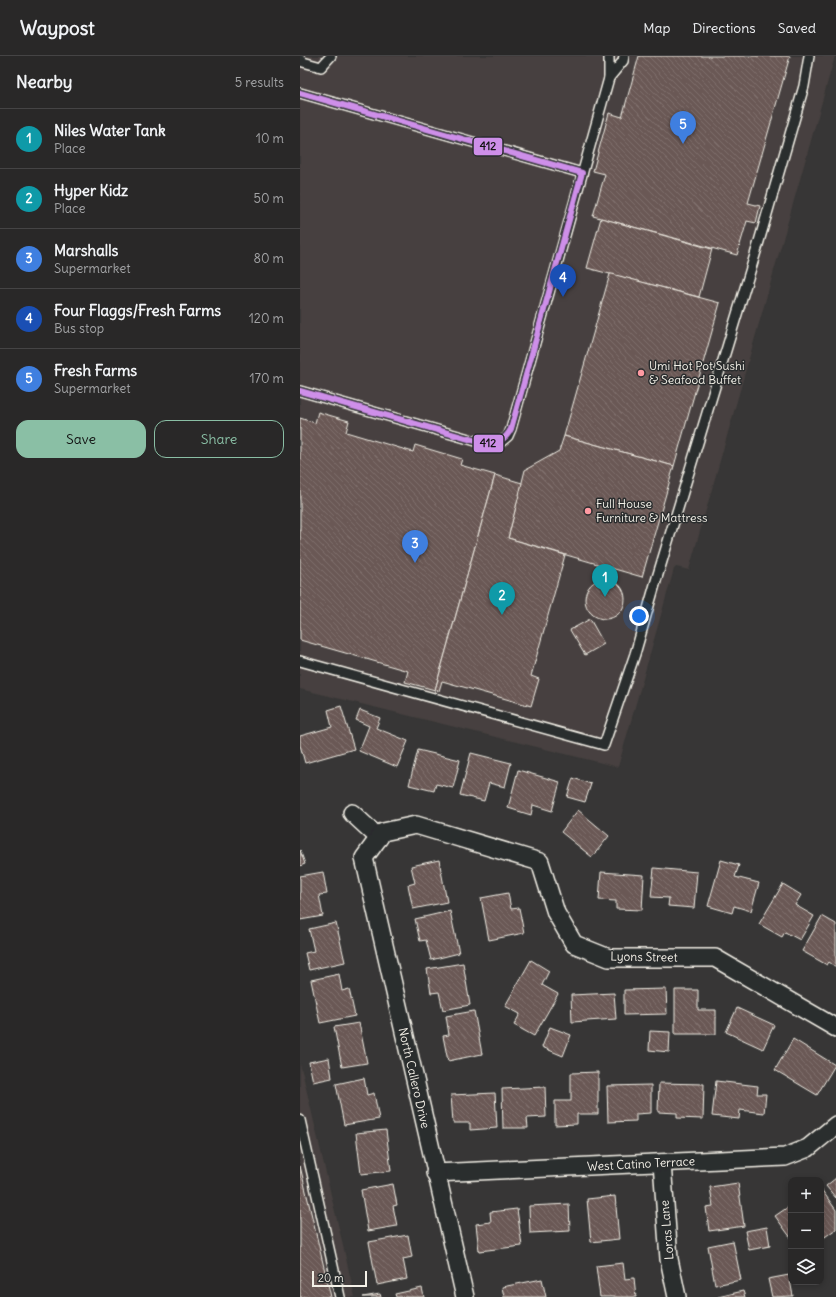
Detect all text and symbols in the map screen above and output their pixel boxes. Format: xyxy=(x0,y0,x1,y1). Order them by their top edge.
text: Waypost xyxy=(20,16,95,40)
text: Map xyxy=(643,19,670,37)
text: Directions xyxy=(692,19,756,37)
text: Saved xyxy=(778,19,816,37)
text: Nearby xyxy=(16,71,72,93)
text: 5 results xyxy=(235,74,284,91)
pin: 5 xyxy=(670,111,696,144)
text: Niles Water Tank xyxy=(54,121,166,140)
text: 1 xyxy=(26,130,32,147)
text: 10 m xyxy=(256,130,284,147)
line badge: 412 xyxy=(473,137,503,156)
text: 412 xyxy=(480,139,496,153)
text: Place xyxy=(54,140,85,157)
text: Hyper Kidz xyxy=(54,181,128,200)
text: 2 xyxy=(25,190,33,207)
text: 50 m xyxy=(253,190,284,207)
text: Place xyxy=(54,200,85,217)
text: Marshalls xyxy=(54,241,118,260)
text: 3 xyxy=(25,250,33,267)
text: 80 m xyxy=(253,250,284,267)
text: Supermarket xyxy=(54,260,131,277)
pin: 4 xyxy=(550,264,576,297)
text: Four Flaggs/Fresh Farms xyxy=(54,301,221,320)
text: 4 xyxy=(25,310,33,327)
text: 120 m xyxy=(249,310,284,327)
text: Bus stop xyxy=(54,320,104,337)
place label: Umi Hot Pot Sushi & Seafood Buffet xyxy=(649,358,745,387)
text: Fresh Farms xyxy=(54,361,137,380)
marker: Umi Hot Pot Sushi & Seafood Buffet xyxy=(636,368,646,378)
text: 5 xyxy=(25,370,33,387)
text: 170 m xyxy=(249,370,284,387)
text: Supermarket xyxy=(54,380,131,397)
button: Save xyxy=(16,420,146,458)
button: Share xyxy=(154,420,284,458)
line badge: 412 xyxy=(473,434,504,453)
text: 412 xyxy=(480,436,496,450)
place label: Full House Furniture & Mattress xyxy=(596,496,707,525)
marker: Full House Furniture & Mattress xyxy=(583,506,593,516)
pin: 3 xyxy=(402,530,428,563)
pin: 1 xyxy=(592,564,618,597)
pin: 2 xyxy=(489,582,515,615)
your location xyxy=(629,606,649,626)
street label: Lyons Street xyxy=(610,948,678,965)
street label: North Callero Drive xyxy=(396,1026,433,1130)
street label: West Catino Terrace xyxy=(587,1153,695,1174)
map controls xyxy=(788,1177,824,1285)
button: + xyxy=(788,1177,824,1213)
street label: Loras Lane xyxy=(656,1200,677,1260)
button: − xyxy=(788,1213,824,1249)
button: layers xyxy=(788,1249,824,1285)
scale bar xyxy=(312,1269,367,1288)
text: 20 m xyxy=(318,1271,344,1285)

